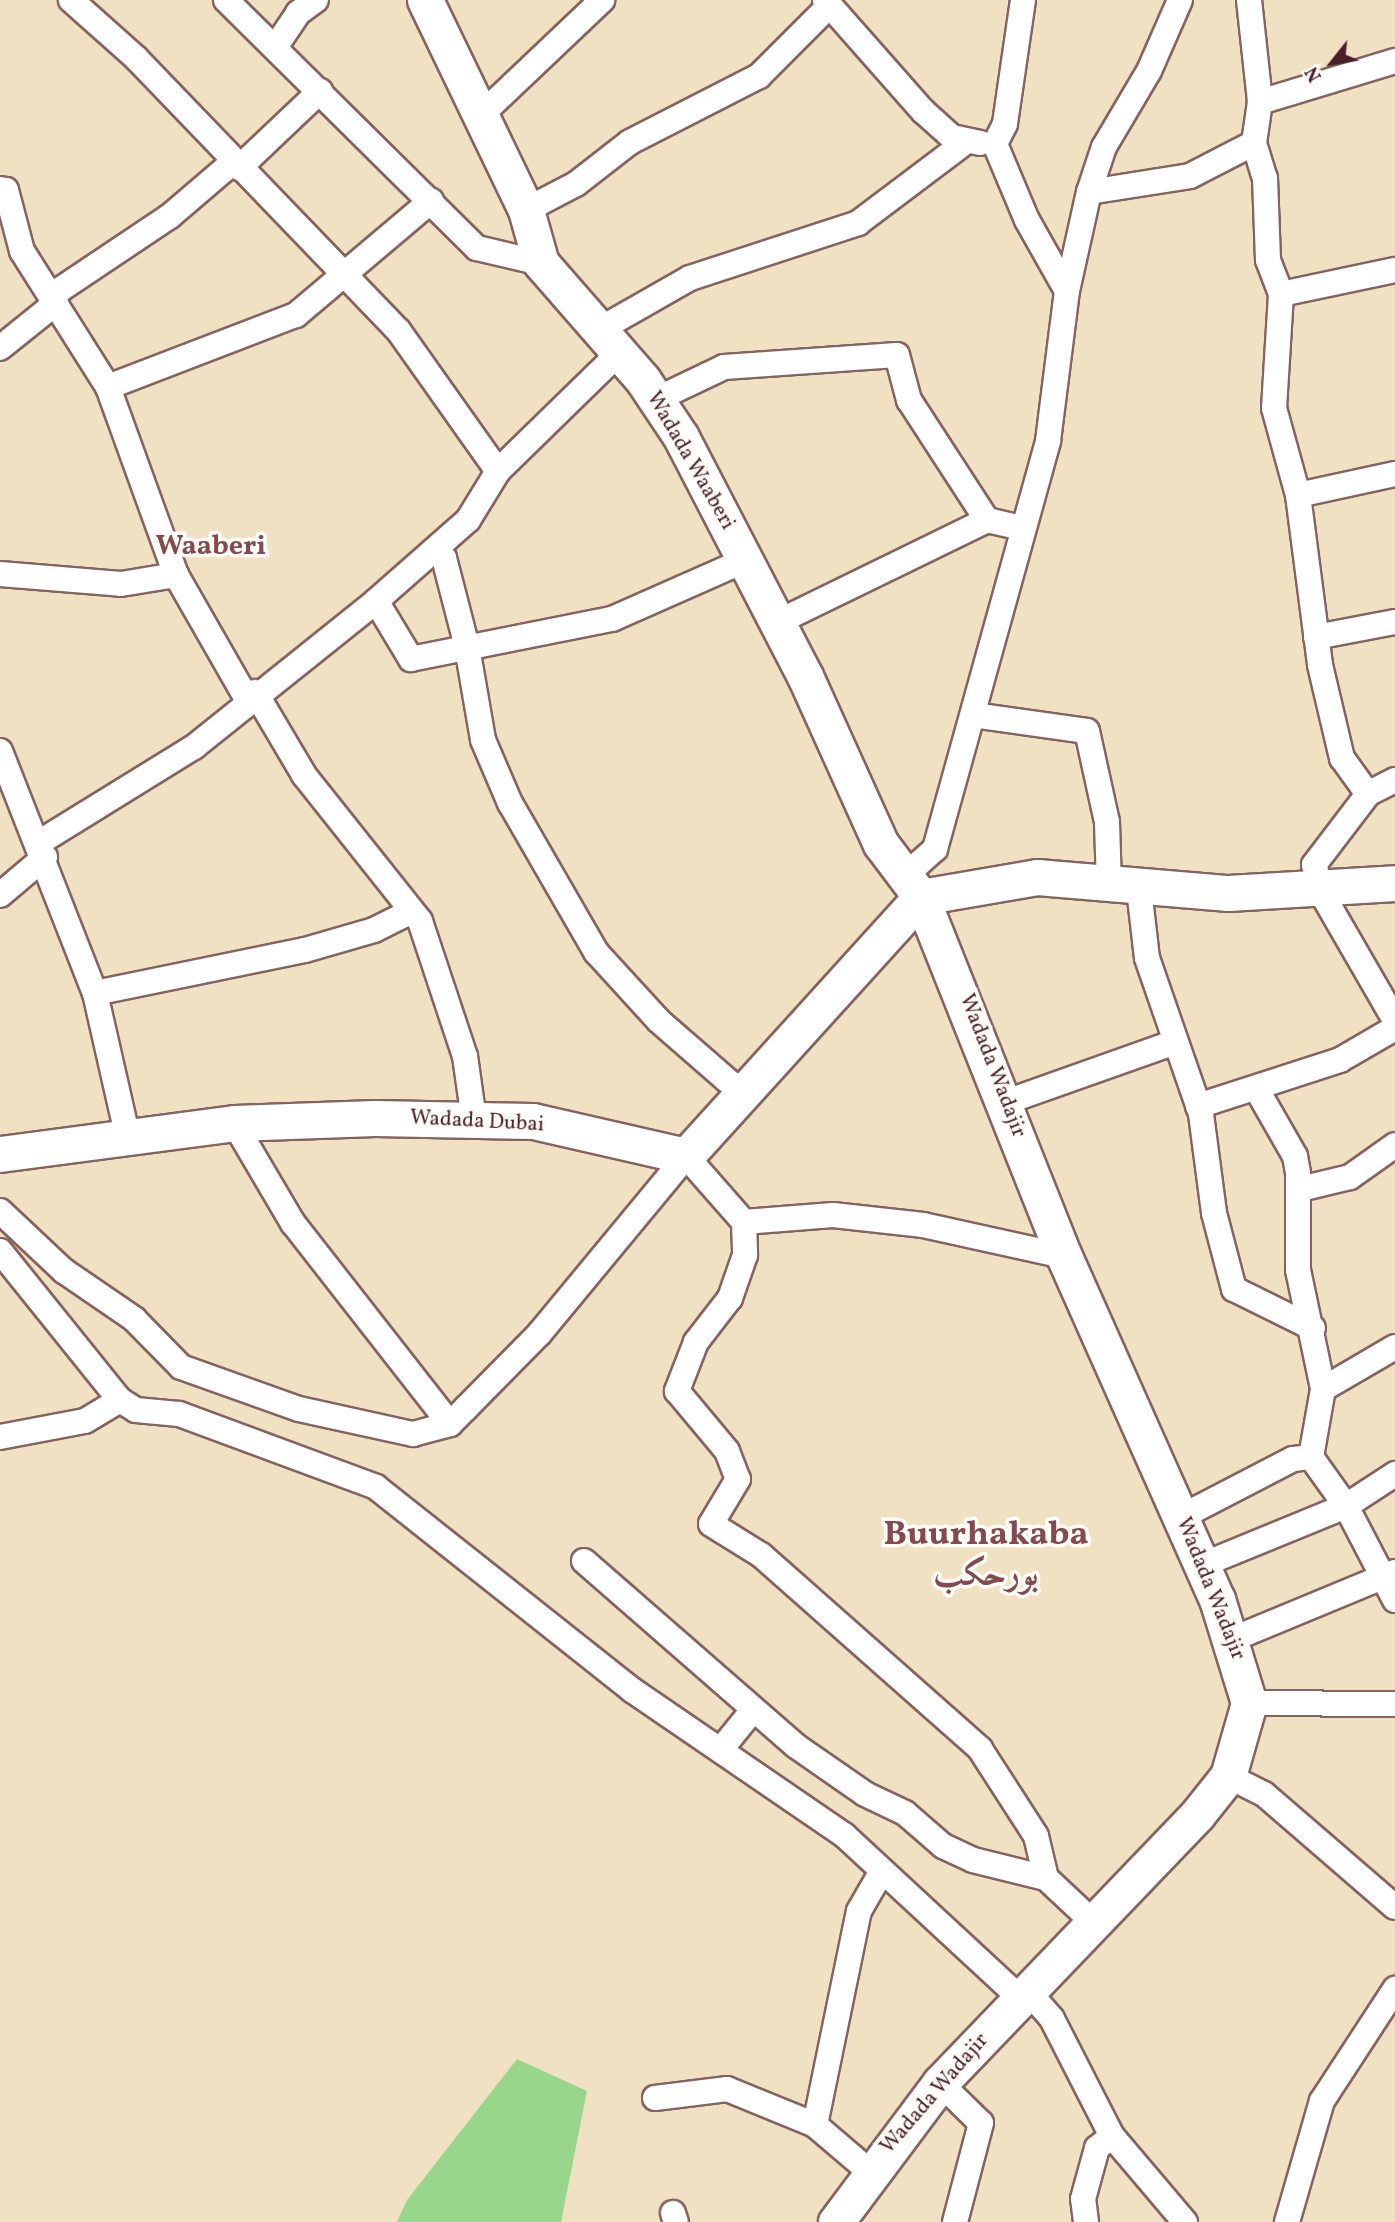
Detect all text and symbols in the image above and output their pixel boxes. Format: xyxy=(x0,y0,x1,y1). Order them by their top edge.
north arrow xyxy=(1297,28,1367,98)
text: N xyxy=(1299,61,1329,86)
street label: Wadada Waaberi xyxy=(640,387,740,535)
district label: Waaberi xyxy=(156,530,266,564)
street label: Wadada Wadajir xyxy=(953,990,1031,1142)
street label: Wadada Dubai xyxy=(409,1106,545,1138)
district label: Buurhakaba بورحكب xyxy=(883,1514,1089,1596)
street label: Wadada Wadajir xyxy=(1170,1514,1250,1664)
street label: Wadada Wadajir xyxy=(876,2028,994,2160)

